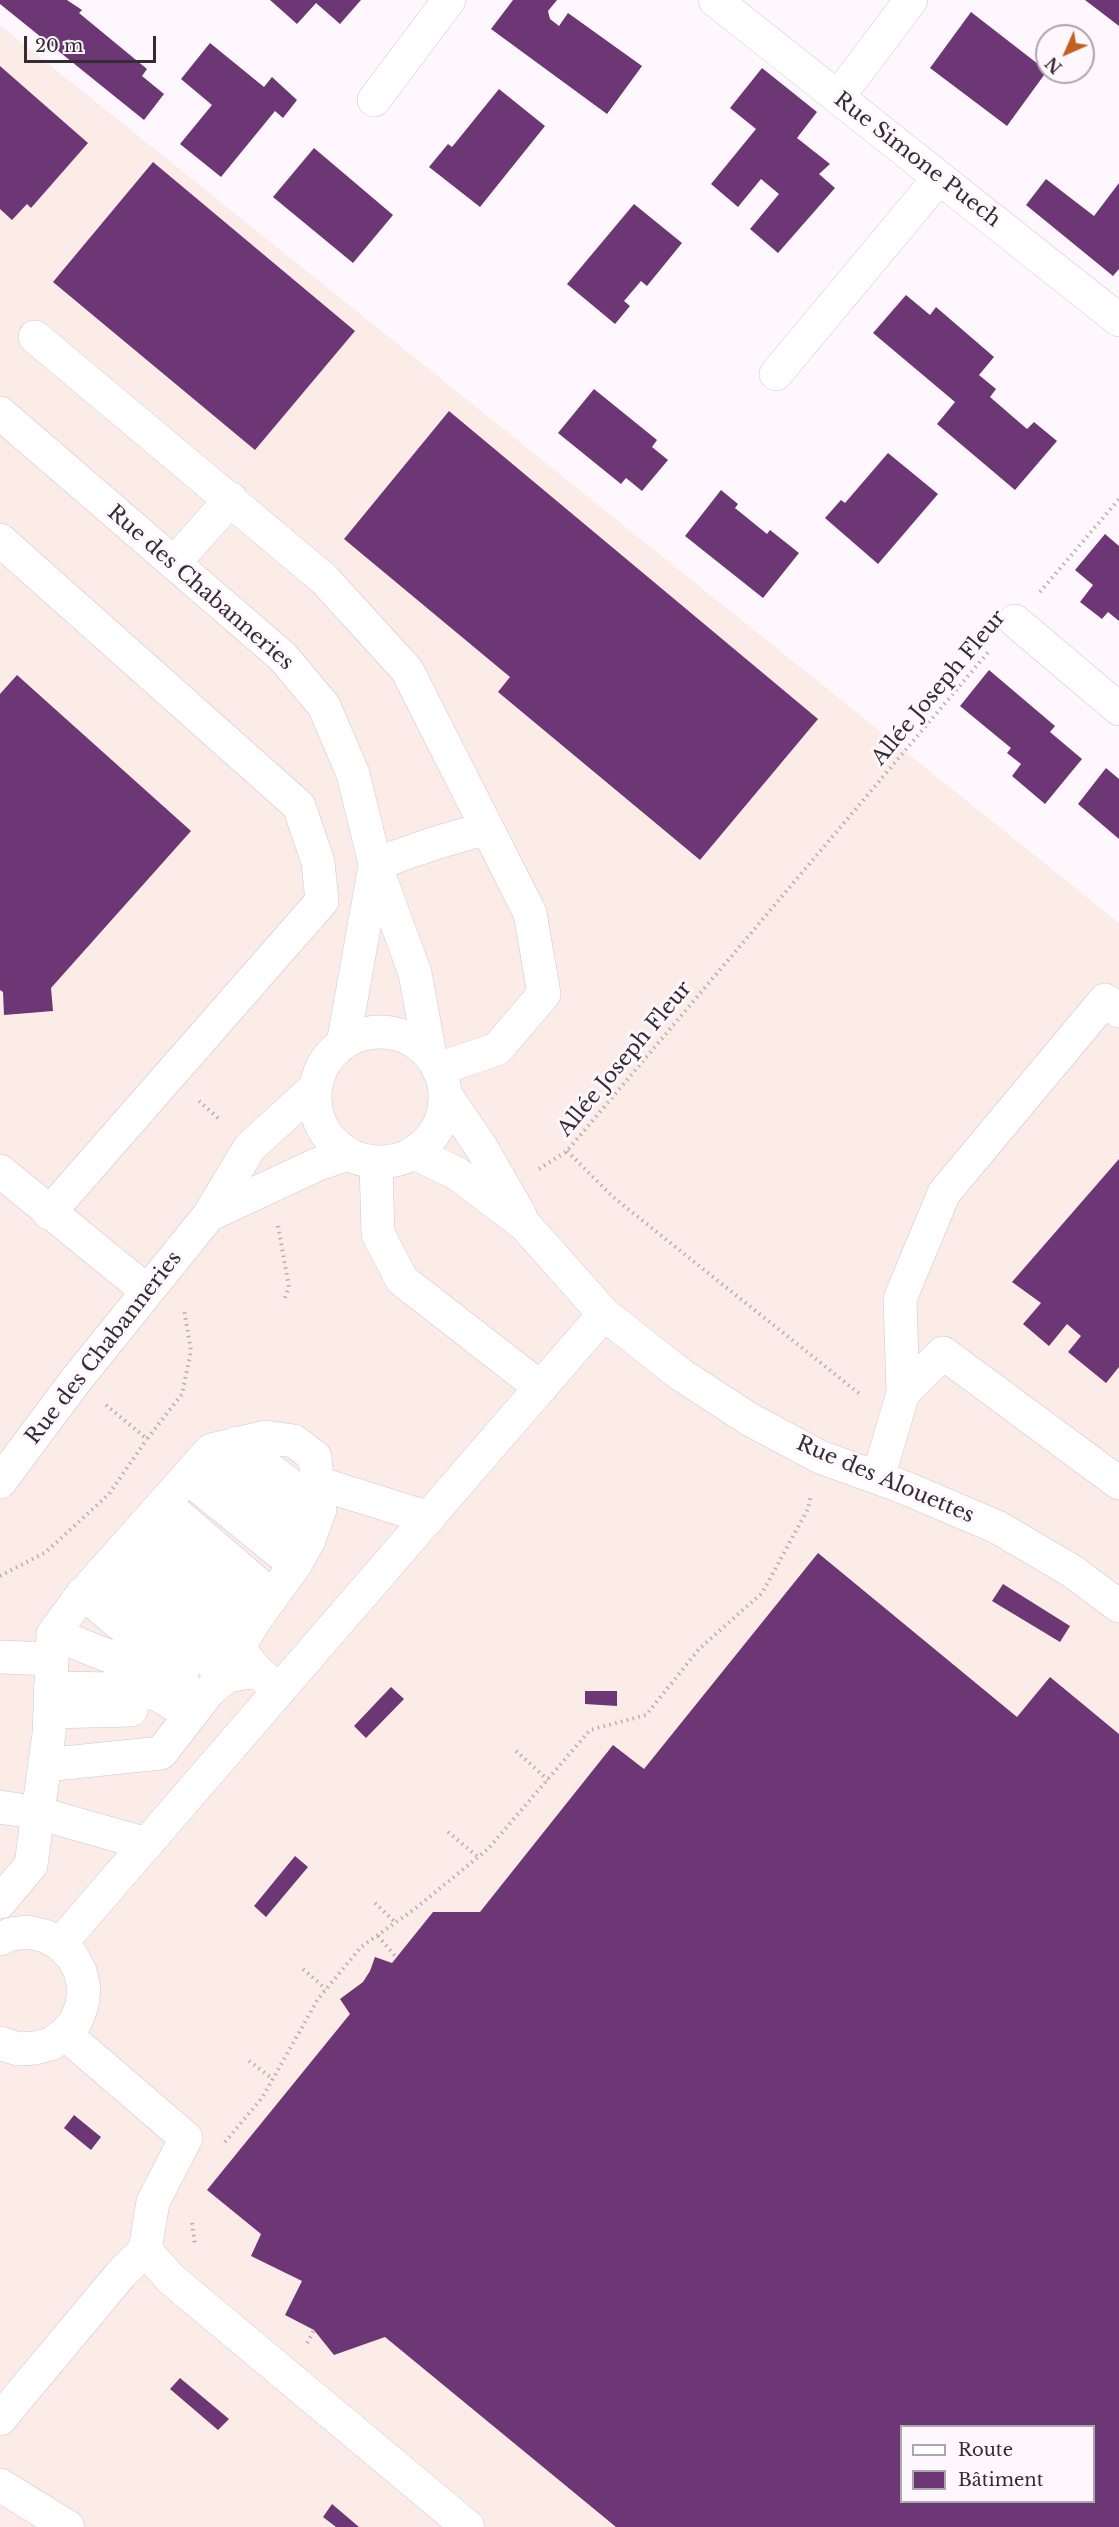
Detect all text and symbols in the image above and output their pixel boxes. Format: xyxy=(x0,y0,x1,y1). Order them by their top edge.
scale bar xyxy=(27,24,159,62)
north arrow xyxy=(1035,24,1095,84)
text: 20 m xyxy=(35,35,83,57)
text: N xyxy=(1041,53,1066,78)
street label: Rue Simone Puech xyxy=(829,87,1005,233)
street label: Rue des Chabanneries xyxy=(102,500,298,676)
street label: Allée Joseph Fleur xyxy=(867,605,1011,771)
street label: Allée Joseph Fleur xyxy=(553,976,697,1142)
street label: Rue des Chabanneries xyxy=(21,1246,187,1450)
street label: Rue des Alouettes xyxy=(792,1431,978,1529)
legend xyxy=(900,2425,1095,2503)
text: Route xyxy=(958,2439,1013,2461)
text: Bâtiment xyxy=(958,2469,1044,2491)

